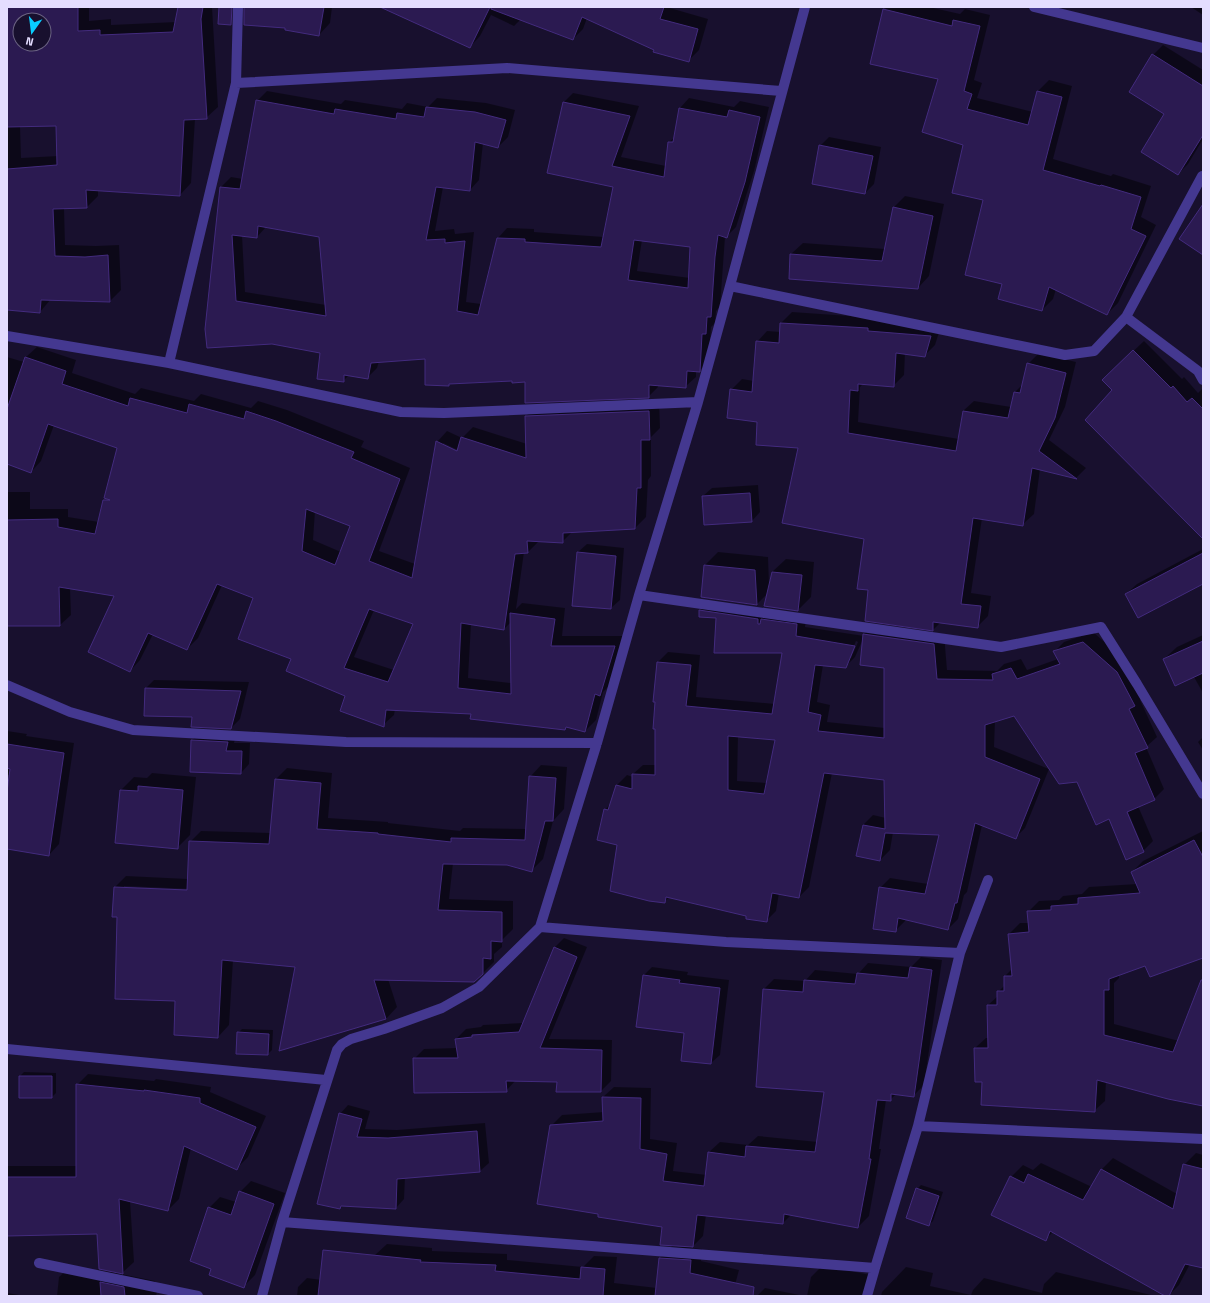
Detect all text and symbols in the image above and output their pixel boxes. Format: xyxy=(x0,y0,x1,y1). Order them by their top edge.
north arrow xyxy=(12,12,52,52)
text: N xyxy=(24,33,35,50)

